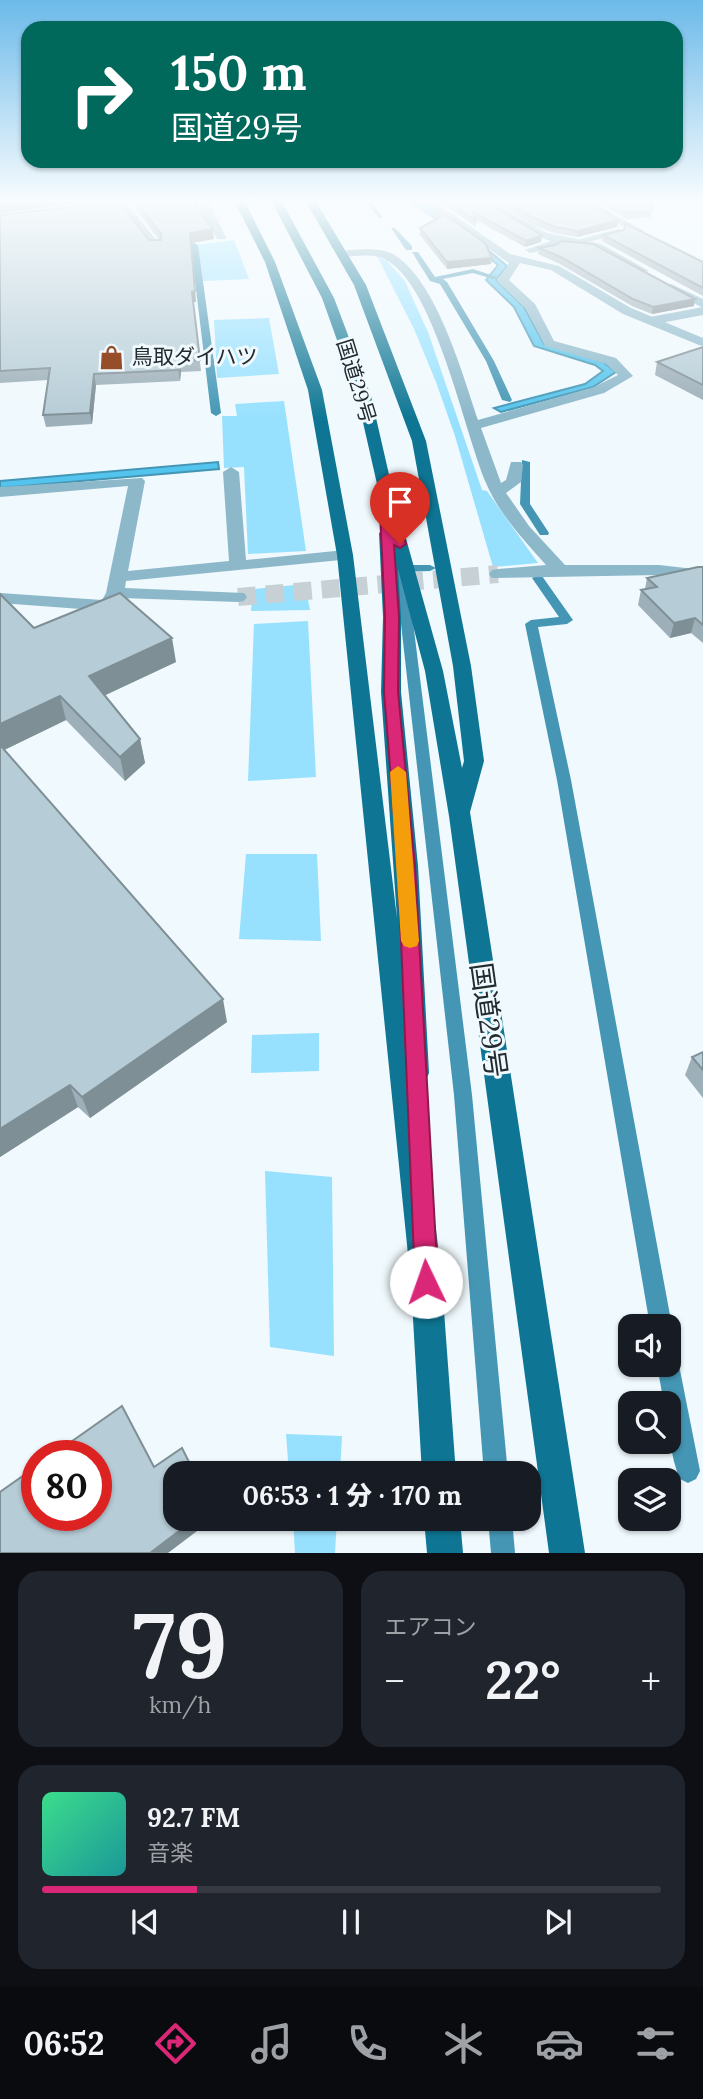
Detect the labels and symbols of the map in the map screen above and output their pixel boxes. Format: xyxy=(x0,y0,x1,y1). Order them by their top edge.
street label: 国道29号 xyxy=(331,336,382,426)
shop icon: 鳥取ダイハツ xyxy=(98,343,126,371)
place label: 鳥取ダイハツ xyxy=(132,343,258,370)
pin xyxy=(370,472,430,544)
street label: 国道29号 xyxy=(463,960,515,1080)
position arrow xyxy=(389,1245,463,1319)
speed limit sign: 80 xyxy=(21,1440,112,1531)

